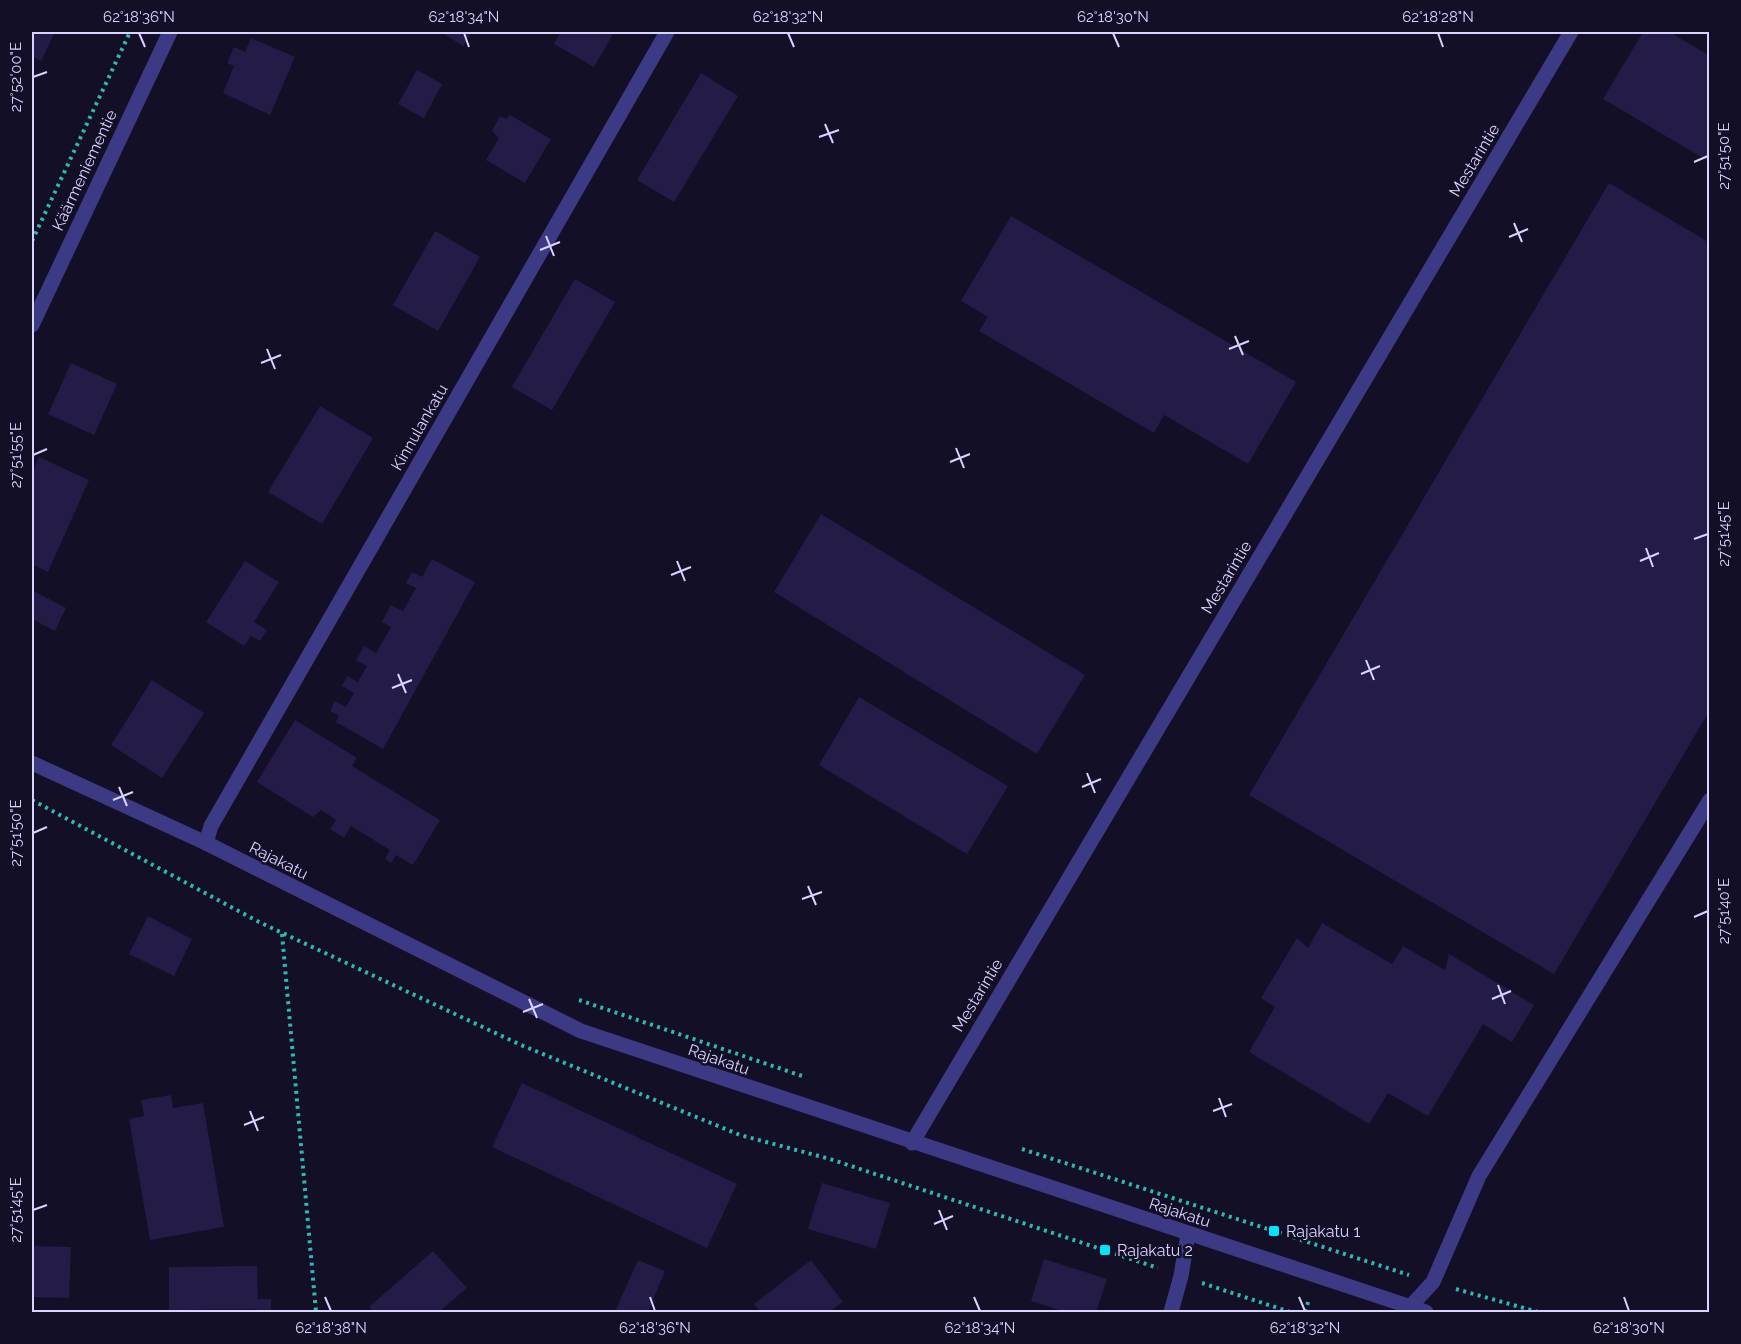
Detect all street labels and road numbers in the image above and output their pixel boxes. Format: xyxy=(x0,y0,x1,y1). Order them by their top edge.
street label: Käärmeniementie xyxy=(48,107,121,234)
street label: Mestarintie xyxy=(1445,120,1504,200)
street label: Kinnulankatu xyxy=(387,381,452,474)
street label: Mestarintie xyxy=(1197,537,1256,617)
street label: Rajakatu xyxy=(246,838,311,883)
street label: Mestarintie xyxy=(948,955,1007,1035)
street label: Rajakatu xyxy=(686,1040,752,1079)
street label: Rajakatu xyxy=(1147,1194,1213,1231)

